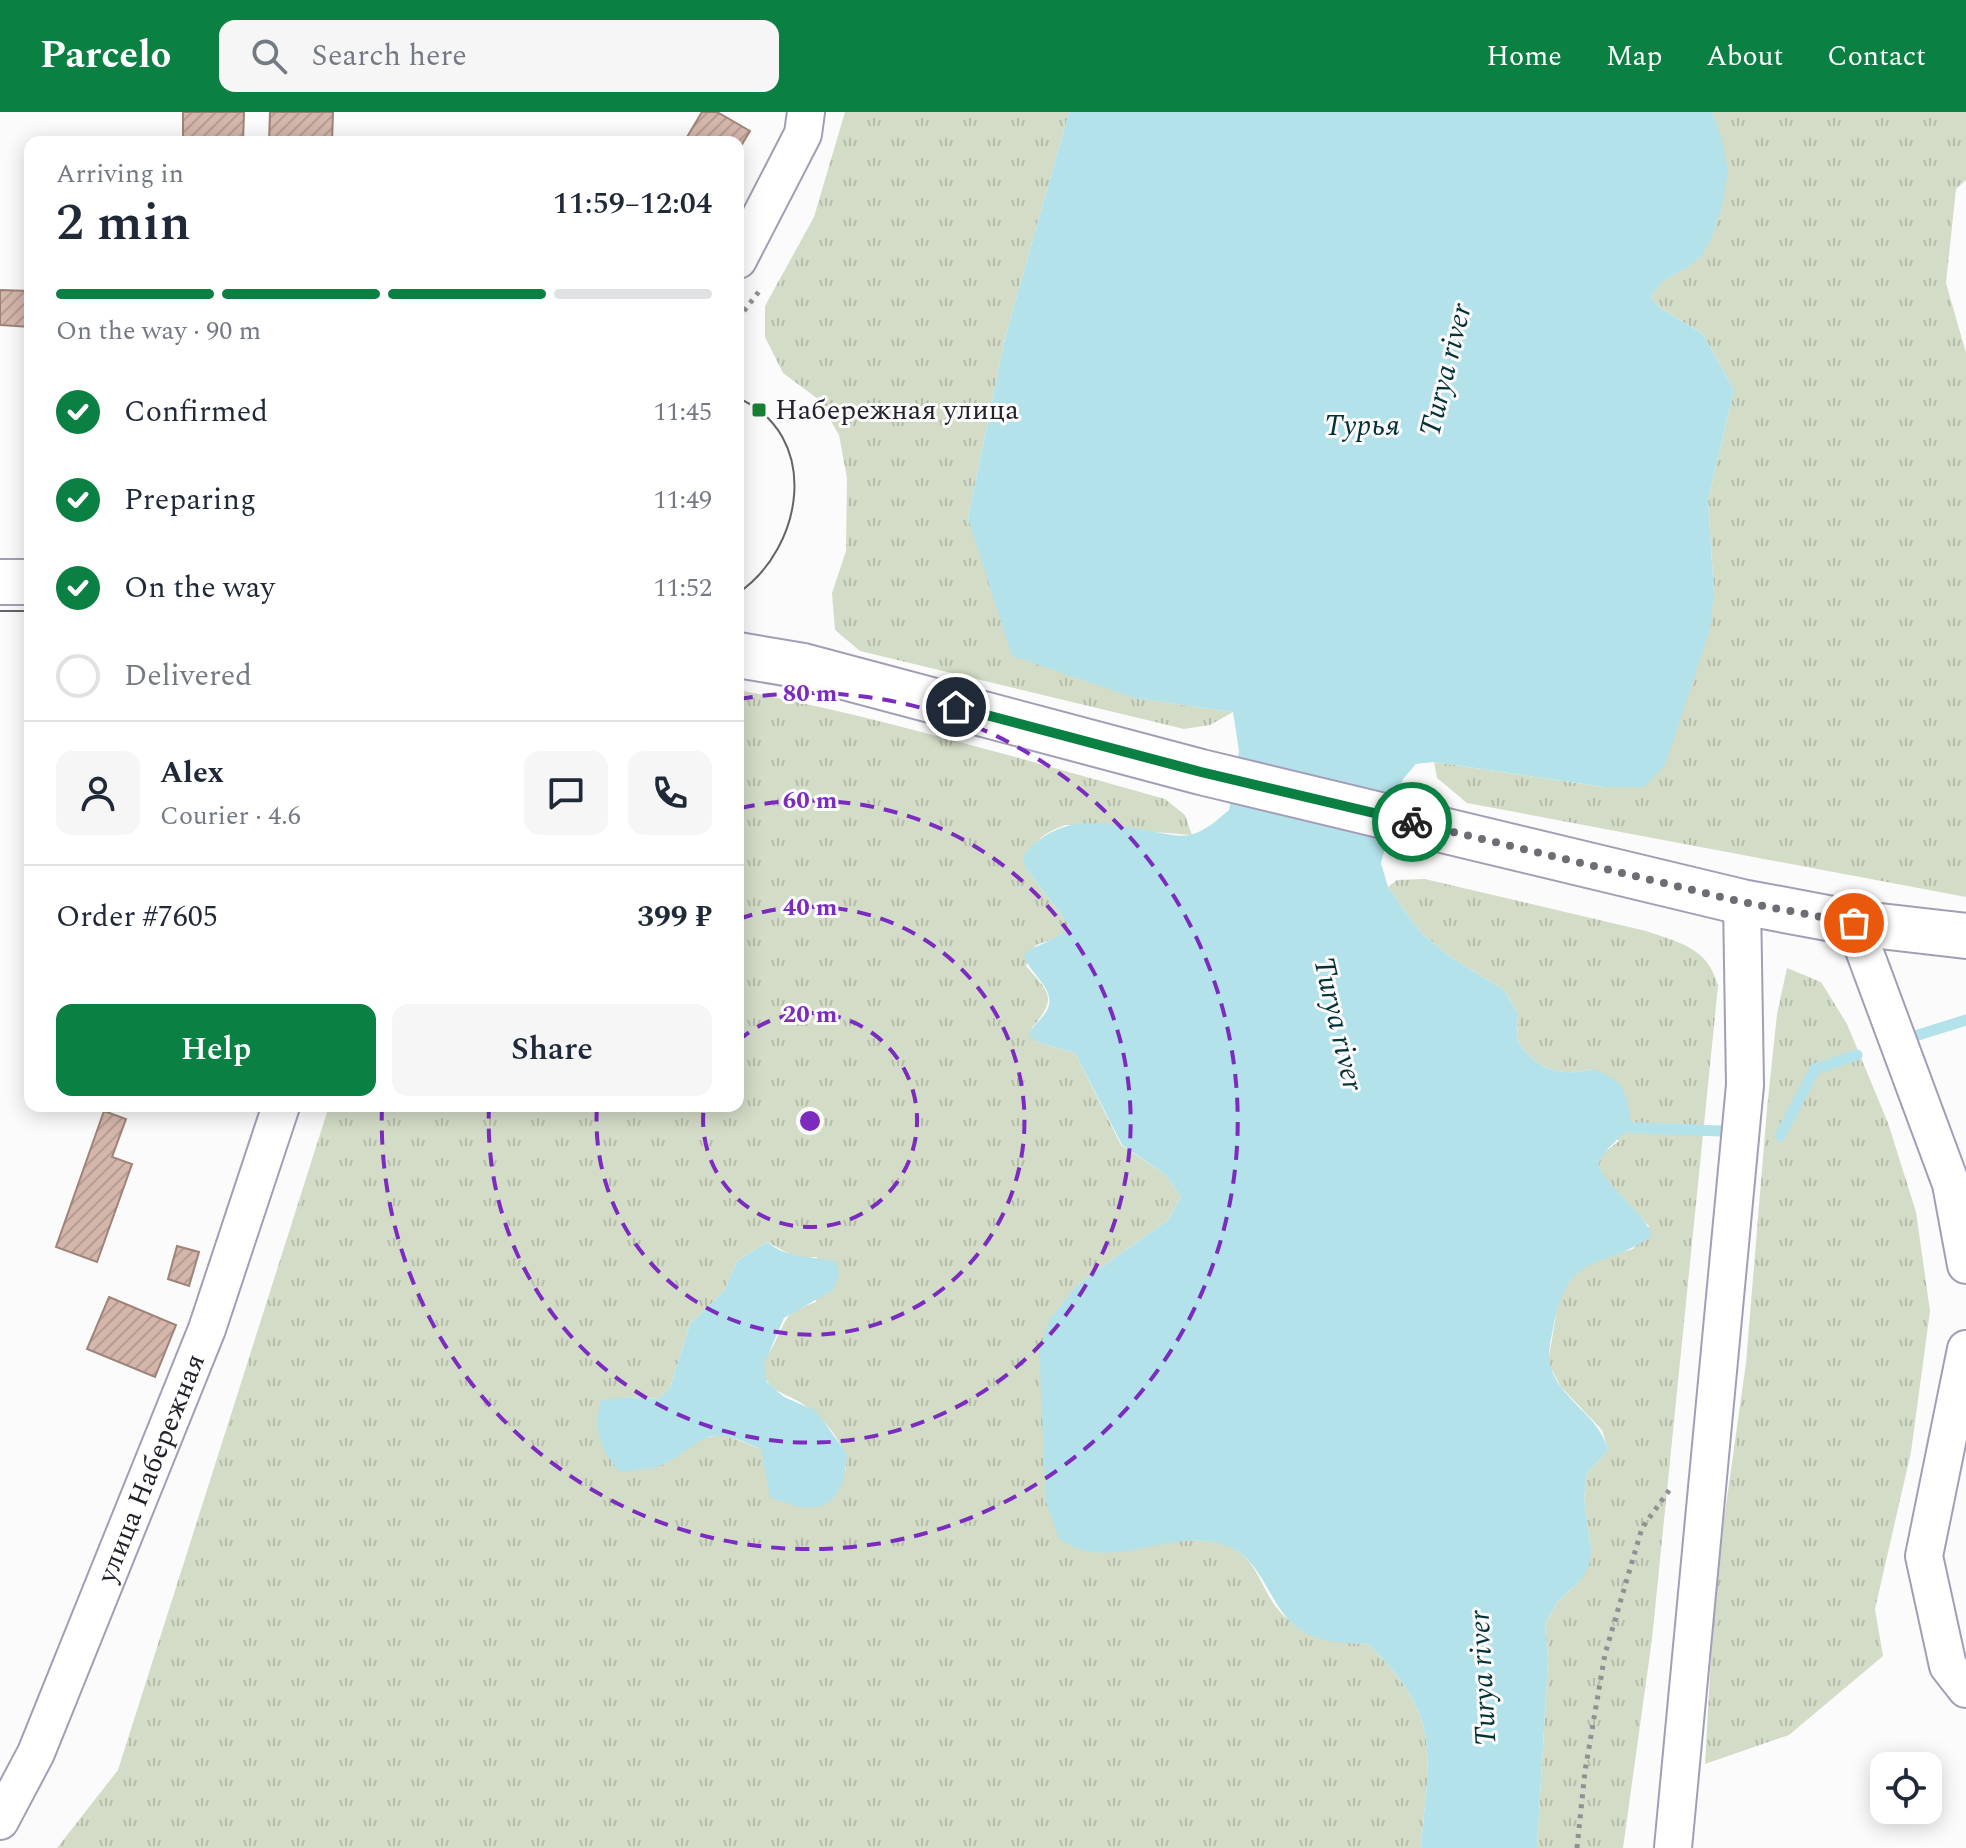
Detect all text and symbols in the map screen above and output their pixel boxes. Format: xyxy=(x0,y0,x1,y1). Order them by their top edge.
search box xyxy=(219,20,779,92)
text: Parcelo xyxy=(40,27,171,85)
text: Search here xyxy=(311,33,467,79)
icon: search xyxy=(247,34,291,78)
text: Home xyxy=(1486,35,1562,78)
text: Map xyxy=(1606,35,1662,78)
text: About xyxy=(1706,35,1783,78)
text: Contact xyxy=(1827,35,1926,78)
text: Arriving in xyxy=(56,154,184,194)
text: 11:59–12:04 xyxy=(553,181,712,227)
text: 2 min xyxy=(56,184,191,263)
water label: Turya river xyxy=(1407,298,1485,442)
text: On the way · 90 m xyxy=(56,311,261,351)
text: Confirmed xyxy=(124,389,268,435)
place label: Набережная улица xyxy=(775,389,1019,432)
icon: check xyxy=(56,390,100,434)
text: 11:45 xyxy=(653,392,712,432)
marker: Набережная улица xyxy=(750,401,768,419)
water label: Турья xyxy=(1324,403,1400,449)
text: Preparing xyxy=(124,477,256,523)
icon: check xyxy=(56,478,100,522)
text: 11:49 xyxy=(653,480,712,520)
text: On the way xyxy=(124,565,275,611)
icon: check xyxy=(56,566,100,610)
text: 11:52 xyxy=(653,568,712,608)
text: Delivered xyxy=(124,653,252,699)
pin xyxy=(922,673,990,741)
text: 80 m xyxy=(783,676,838,712)
icon: home xyxy=(934,685,978,729)
text: Alex xyxy=(160,750,224,796)
button: person xyxy=(56,751,140,835)
button: chat xyxy=(524,751,608,835)
button: phone xyxy=(628,751,712,835)
courier xyxy=(1372,782,1452,862)
text: 60 m xyxy=(783,783,838,819)
text: Courier · 4.6 xyxy=(160,796,301,836)
icon: bike xyxy=(1390,800,1434,844)
pin xyxy=(1820,889,1888,957)
text: 40 m xyxy=(783,890,838,926)
text: Order #7605 xyxy=(56,894,218,940)
text: 399 ₽ xyxy=(637,894,712,940)
icon: bag xyxy=(1832,901,1876,945)
water label: Turya river xyxy=(1300,953,1376,1096)
text: 20 m xyxy=(783,997,838,1033)
button: Help xyxy=(56,1004,376,1096)
button: Share xyxy=(392,1004,712,1096)
centre of rings xyxy=(796,1107,824,1135)
street label: улица Набережная xyxy=(85,1347,216,1590)
water label: Turya river xyxy=(1456,1608,1510,1747)
map controls xyxy=(1870,1752,1942,1824)
button: locate xyxy=(1870,1752,1942,1824)

